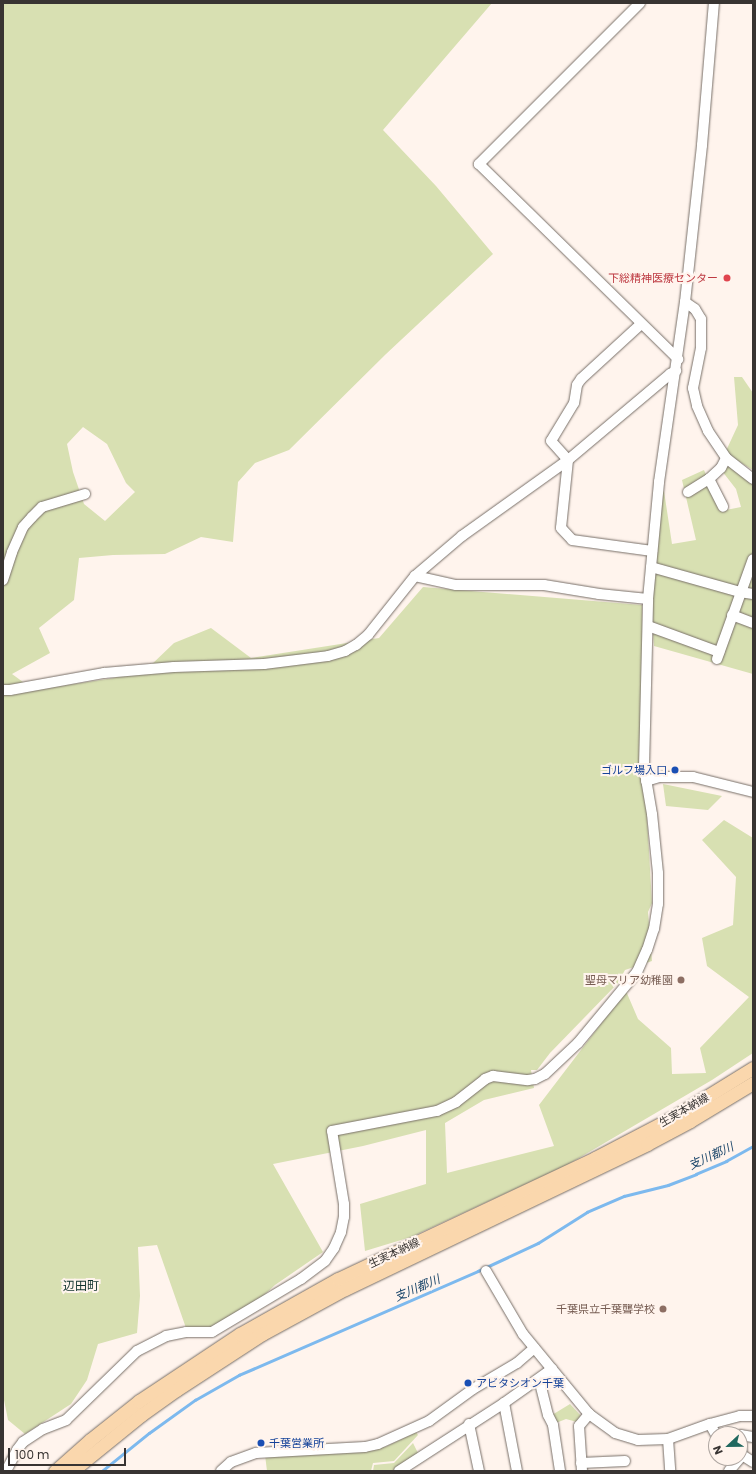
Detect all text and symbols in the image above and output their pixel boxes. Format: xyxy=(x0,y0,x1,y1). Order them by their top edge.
place label: 下総精神医療センター xyxy=(608,271,718,285)
marker: 下総精神医療センター xyxy=(721,272,733,284)
place label: ゴルフ場入口 xyxy=(601,763,667,777)
marker: ゴルフ場入口 xyxy=(670,765,680,775)
place label: 聖母マリア幼稚園 xyxy=(585,973,673,987)
marker: 聖母マリア幼稚園 xyxy=(676,975,686,985)
street label: 生実本納線 xyxy=(657,1091,711,1129)
water label: 支川都川 xyxy=(686,1139,736,1173)
street label: 生実本納線 xyxy=(366,1235,422,1271)
water label: 支川都川 xyxy=(392,1272,442,1304)
district label: 辺田町 xyxy=(63,1279,99,1293)
place label: 千葉県立千葉聾学校 xyxy=(556,1302,655,1316)
marker: 千葉県立千葉聾学校 xyxy=(658,1304,668,1314)
place label: アビタシオン千葉 xyxy=(476,1376,564,1390)
marker: アビタシオン千葉 xyxy=(463,1378,473,1388)
north arrow xyxy=(708,1426,748,1466)
place label: 千葉営業所 xyxy=(269,1436,324,1450)
marker: 千葉営業所 xyxy=(256,1438,266,1448)
scale bar xyxy=(10,1440,128,1466)
text: N xyxy=(709,1443,727,1457)
text: 100 m xyxy=(15,1446,49,1463)

